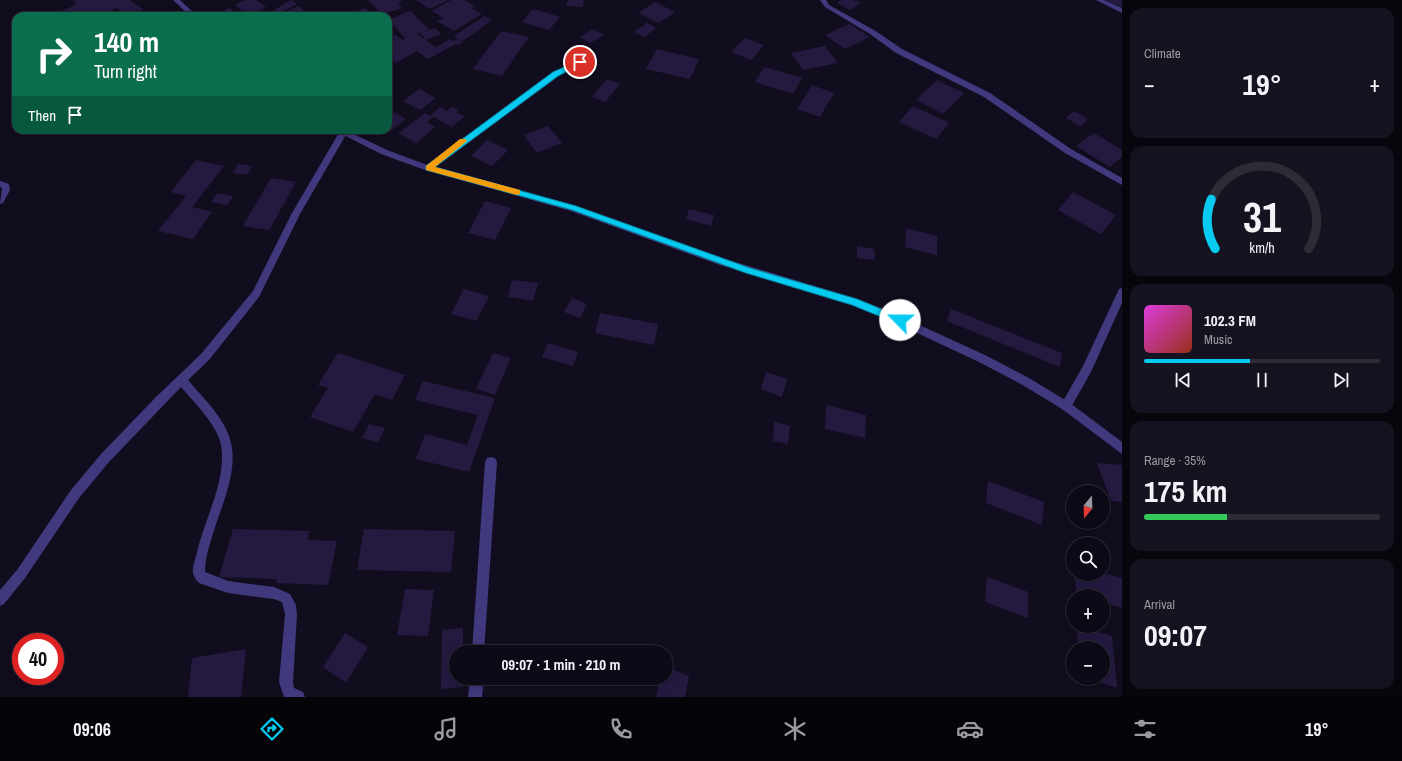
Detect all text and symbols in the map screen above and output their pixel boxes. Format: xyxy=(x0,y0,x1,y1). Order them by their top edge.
text: 140 m xyxy=(94,23,159,61)
icon: right xyxy=(28,28,80,80)
pin xyxy=(563,45,597,79)
text: Climate xyxy=(1144,45,1181,62)
icon: arrive xyxy=(569,51,591,73)
text: Turn right xyxy=(94,59,157,84)
text: 19° xyxy=(1242,64,1282,104)
text: − xyxy=(1144,69,1155,99)
text: + xyxy=(1369,69,1380,99)
icon: arrive xyxy=(64,104,86,126)
text: Then xyxy=(28,105,56,126)
text: 31 xyxy=(1243,188,1281,244)
text: km/h xyxy=(1249,237,1275,256)
position arrow xyxy=(879,299,921,341)
text: 102.3 FM xyxy=(1204,310,1256,331)
text: Music xyxy=(1204,331,1232,348)
icon: previous xyxy=(1172,369,1194,391)
icon: pause xyxy=(1251,369,1273,391)
icon: next xyxy=(1330,369,1352,391)
text: Range · 35% xyxy=(1144,452,1206,469)
text: 175 km xyxy=(1144,471,1227,511)
north arrow xyxy=(1066,485,1110,529)
map controls xyxy=(1066,485,1110,685)
button: search xyxy=(1066,537,1110,581)
button: + xyxy=(1066,589,1110,633)
text: Arrival xyxy=(1144,596,1175,613)
text: 09:07 xyxy=(1144,615,1207,655)
speed limit sign: 40 xyxy=(12,633,64,685)
button: − xyxy=(1066,641,1110,685)
text: 09:07 · 1 min · 210 m xyxy=(502,654,620,675)
icon: directions xyxy=(258,715,286,743)
icon: music xyxy=(432,715,460,743)
icon: phone xyxy=(607,715,635,743)
icon: climate xyxy=(781,715,809,743)
icon: car xyxy=(956,715,984,743)
icon: filters xyxy=(1131,715,1159,743)
text: 09:06 xyxy=(73,717,111,742)
text: 19° xyxy=(1305,717,1329,742)

